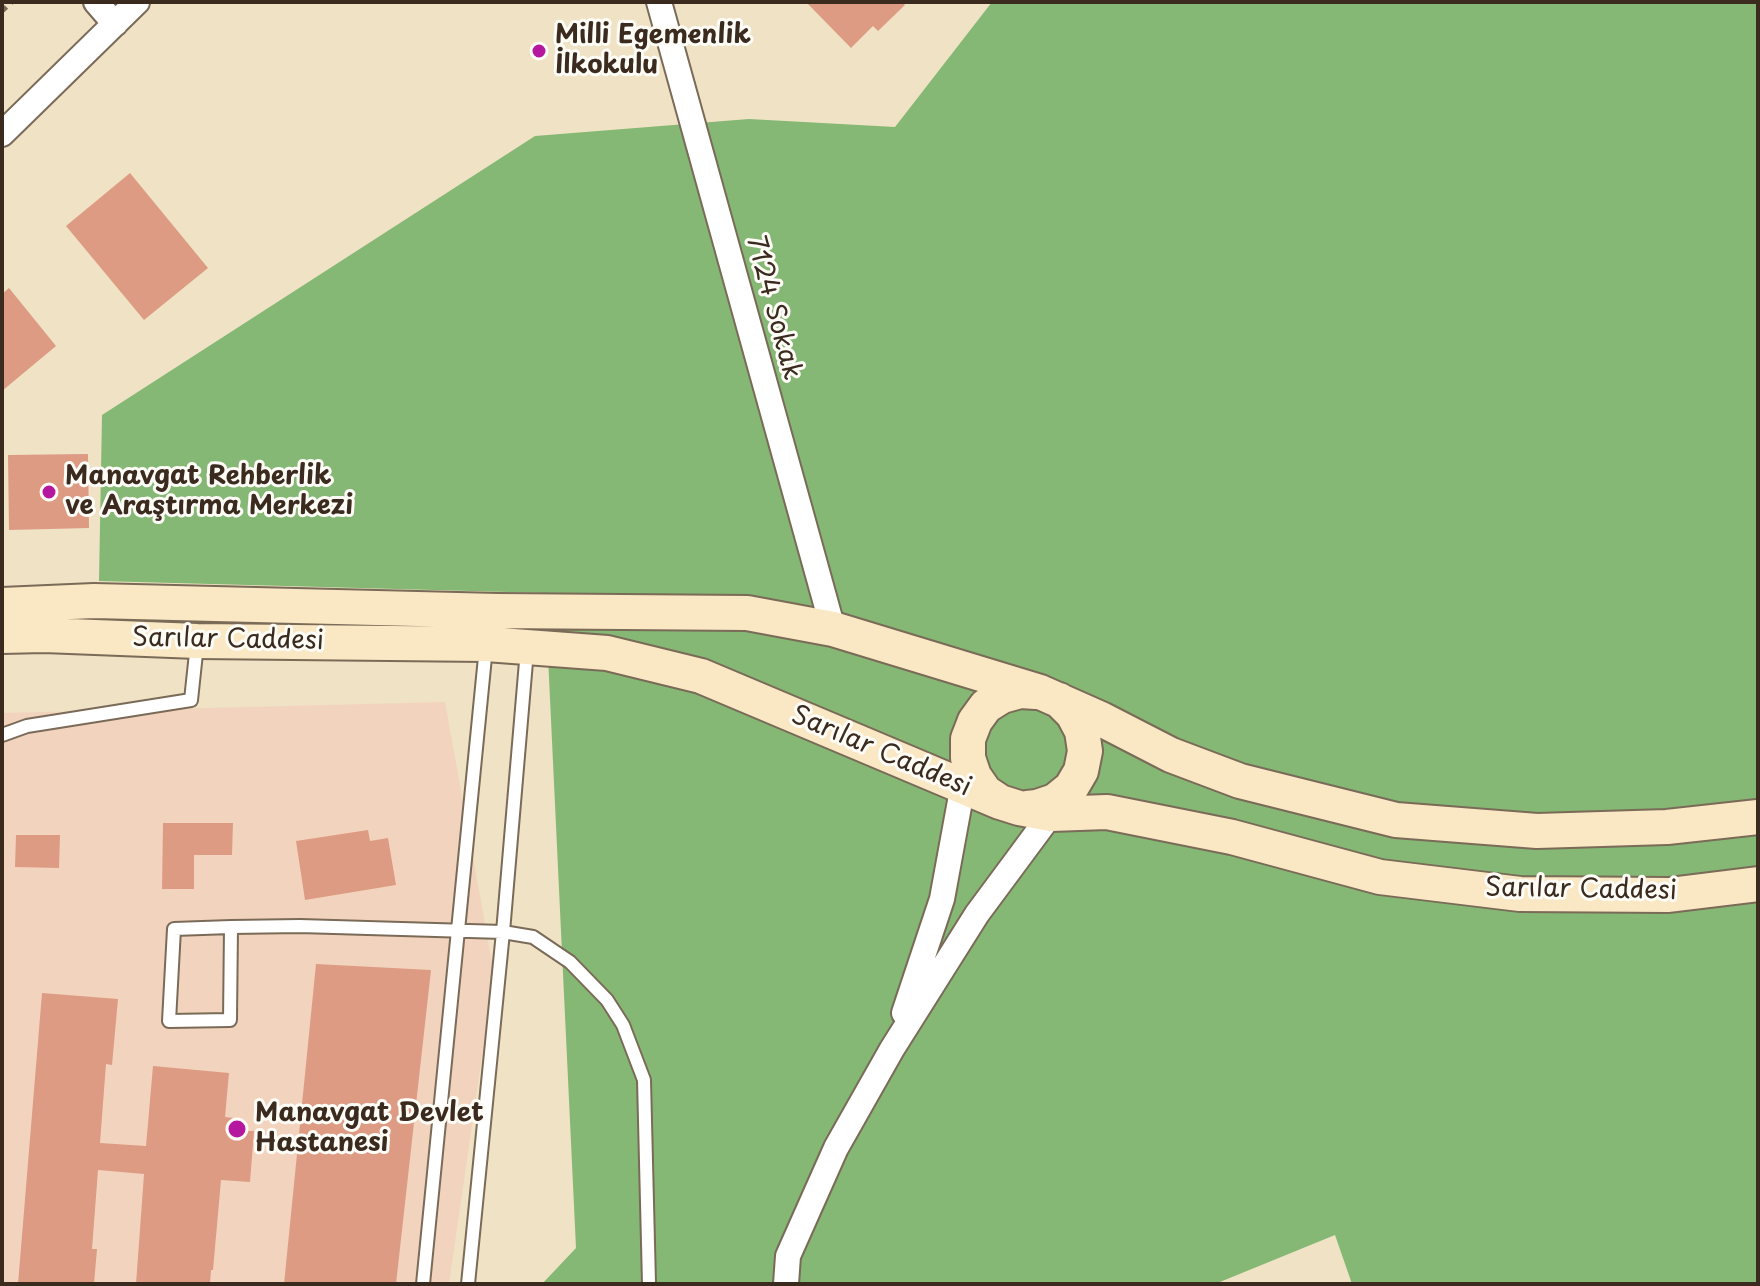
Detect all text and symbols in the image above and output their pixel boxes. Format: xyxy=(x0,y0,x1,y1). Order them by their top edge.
place label: Milli Egemenlik İlkokulu xyxy=(555,20,751,82)
marker: Milli Egemenlik İlkokulu xyxy=(530,42,548,60)
street label: 7124 Sokak xyxy=(739,233,807,383)
place label: Manavgat Rehberlik ve Araştırma Merkezi xyxy=(65,461,353,522)
marker: Manavgat Rehberlik ve Araştırma Merkezi xyxy=(40,483,58,501)
street label: Sarılar Caddesi xyxy=(132,623,324,657)
street label: Sarılar Caddesi xyxy=(787,700,975,804)
street label: Sarılar Caddesi xyxy=(1485,873,1677,907)
place label: Manavgat Devlet Hastanesi xyxy=(255,1098,484,1160)
marker: Manavgat Devlet Hastanesi xyxy=(226,1118,248,1140)

